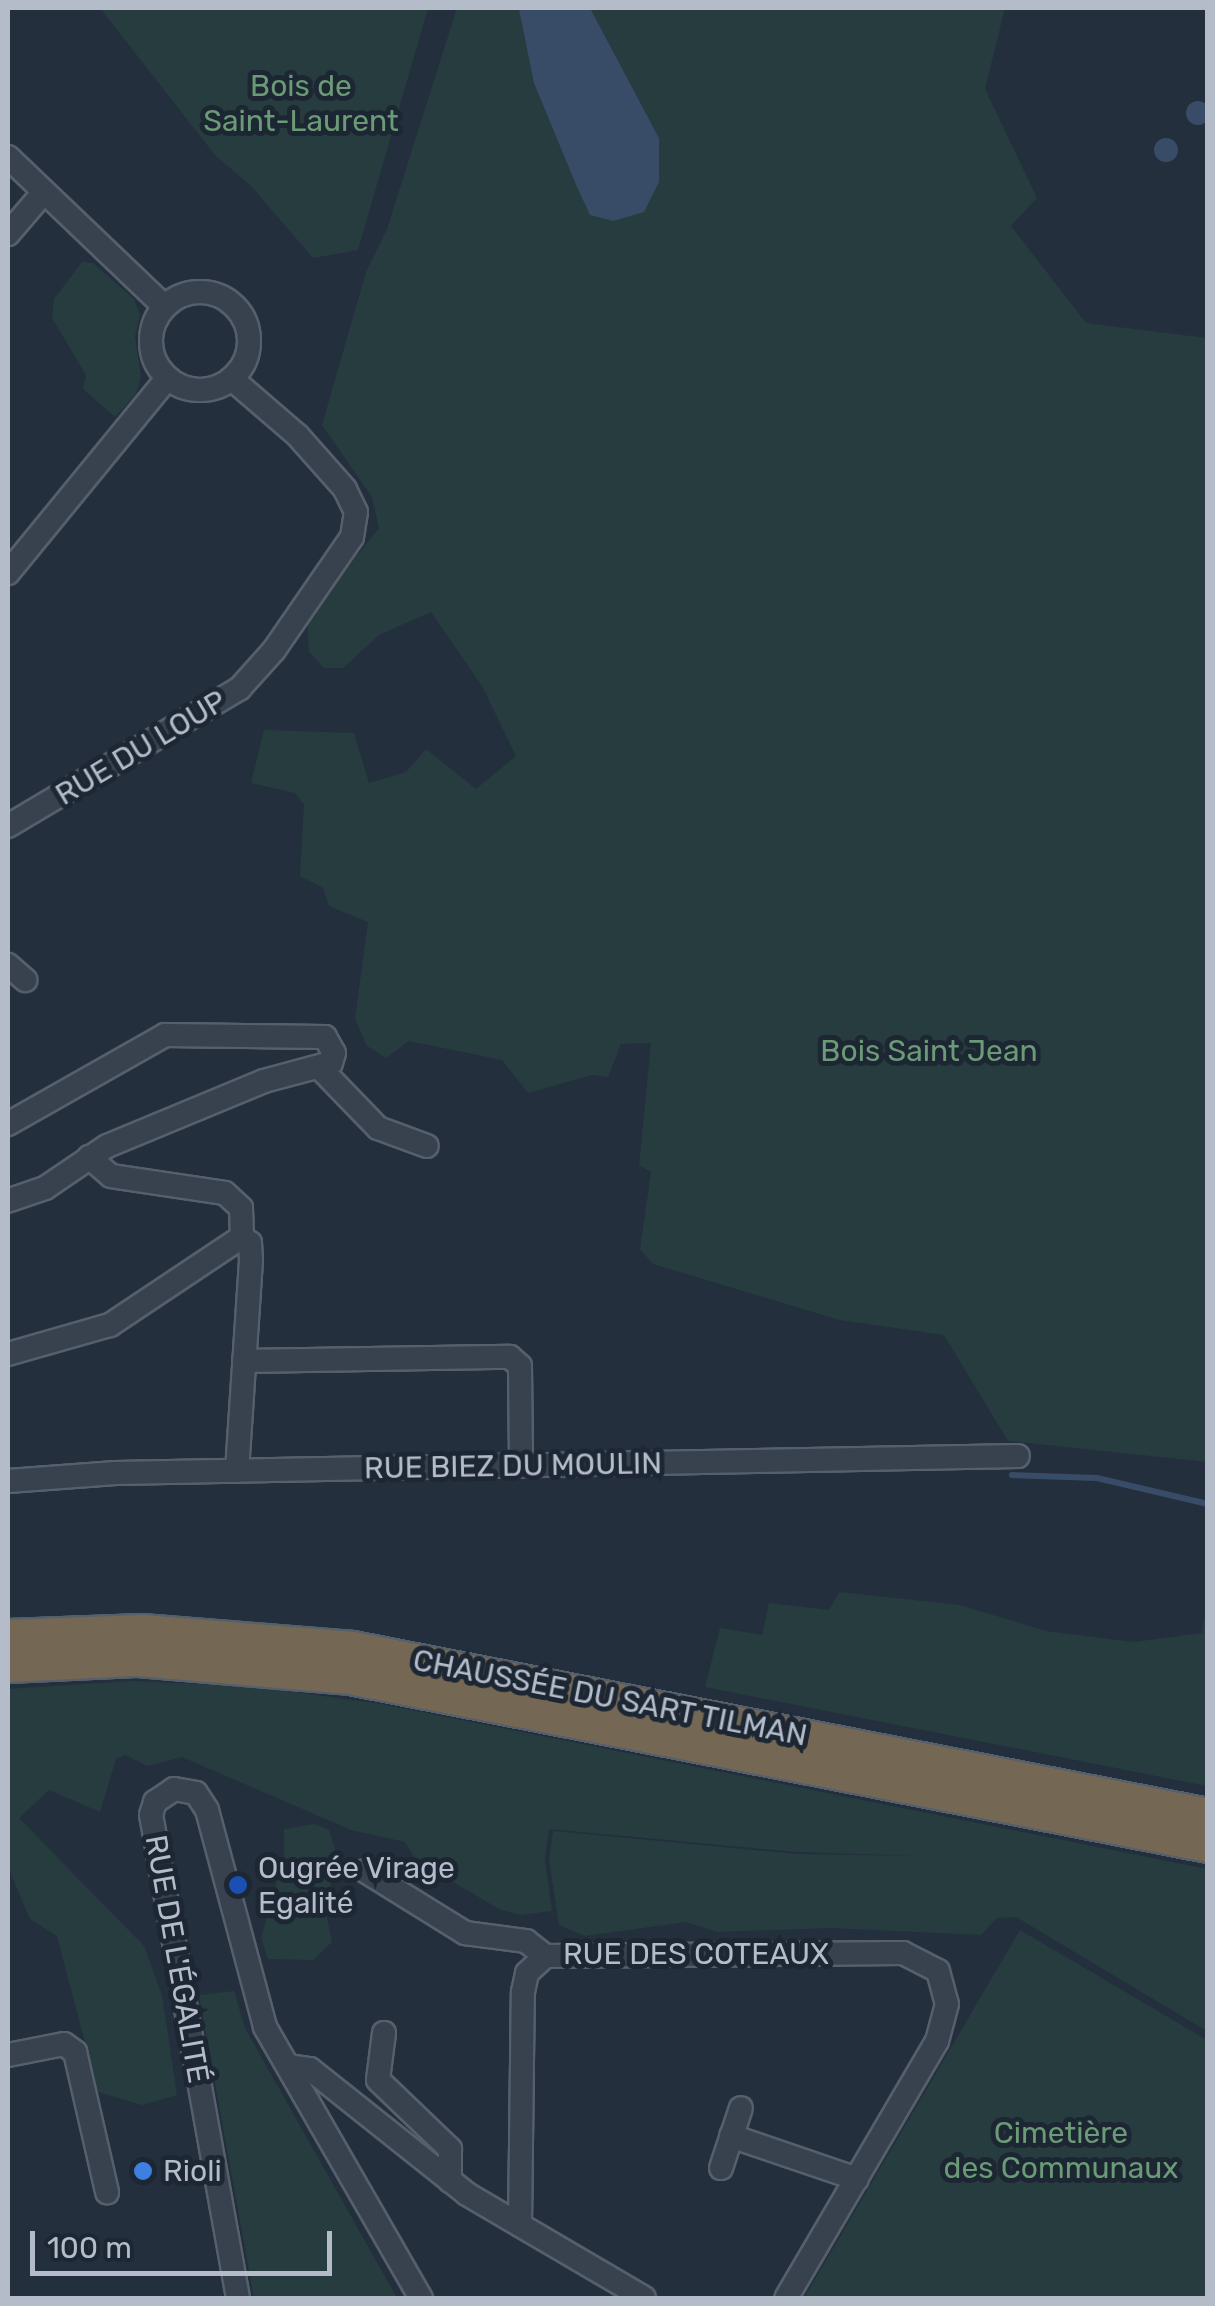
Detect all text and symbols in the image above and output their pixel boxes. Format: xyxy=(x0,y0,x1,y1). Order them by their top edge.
park label: Bois de Saint-Laurent xyxy=(203,68,399,138)
street label: RUE DU LOUP xyxy=(49,683,233,813)
park label: Bois Saint Jean xyxy=(820,1033,1038,1069)
street label: RUE BIEZ DU MOULIN xyxy=(364,1445,662,1487)
street label: CHAUSSÉE DU SART TILMAN xyxy=(409,1642,811,1754)
street label: RUE DE L'ÉGALITÉ xyxy=(137,1832,217,2086)
place label: Ougrée Virage Egalité xyxy=(258,1850,456,1920)
marker: Ougrée Virage Egalité xyxy=(227,1874,249,1896)
street label: RUE DES COTEAUX xyxy=(563,1936,829,1972)
park label: Cimetière des Communaux xyxy=(944,2115,1178,2186)
place label: Rioli xyxy=(163,2153,222,2189)
marker: Rioli xyxy=(132,2160,154,2182)
scale bar xyxy=(35,2211,338,2273)
text: 100 m xyxy=(47,2230,132,2266)

